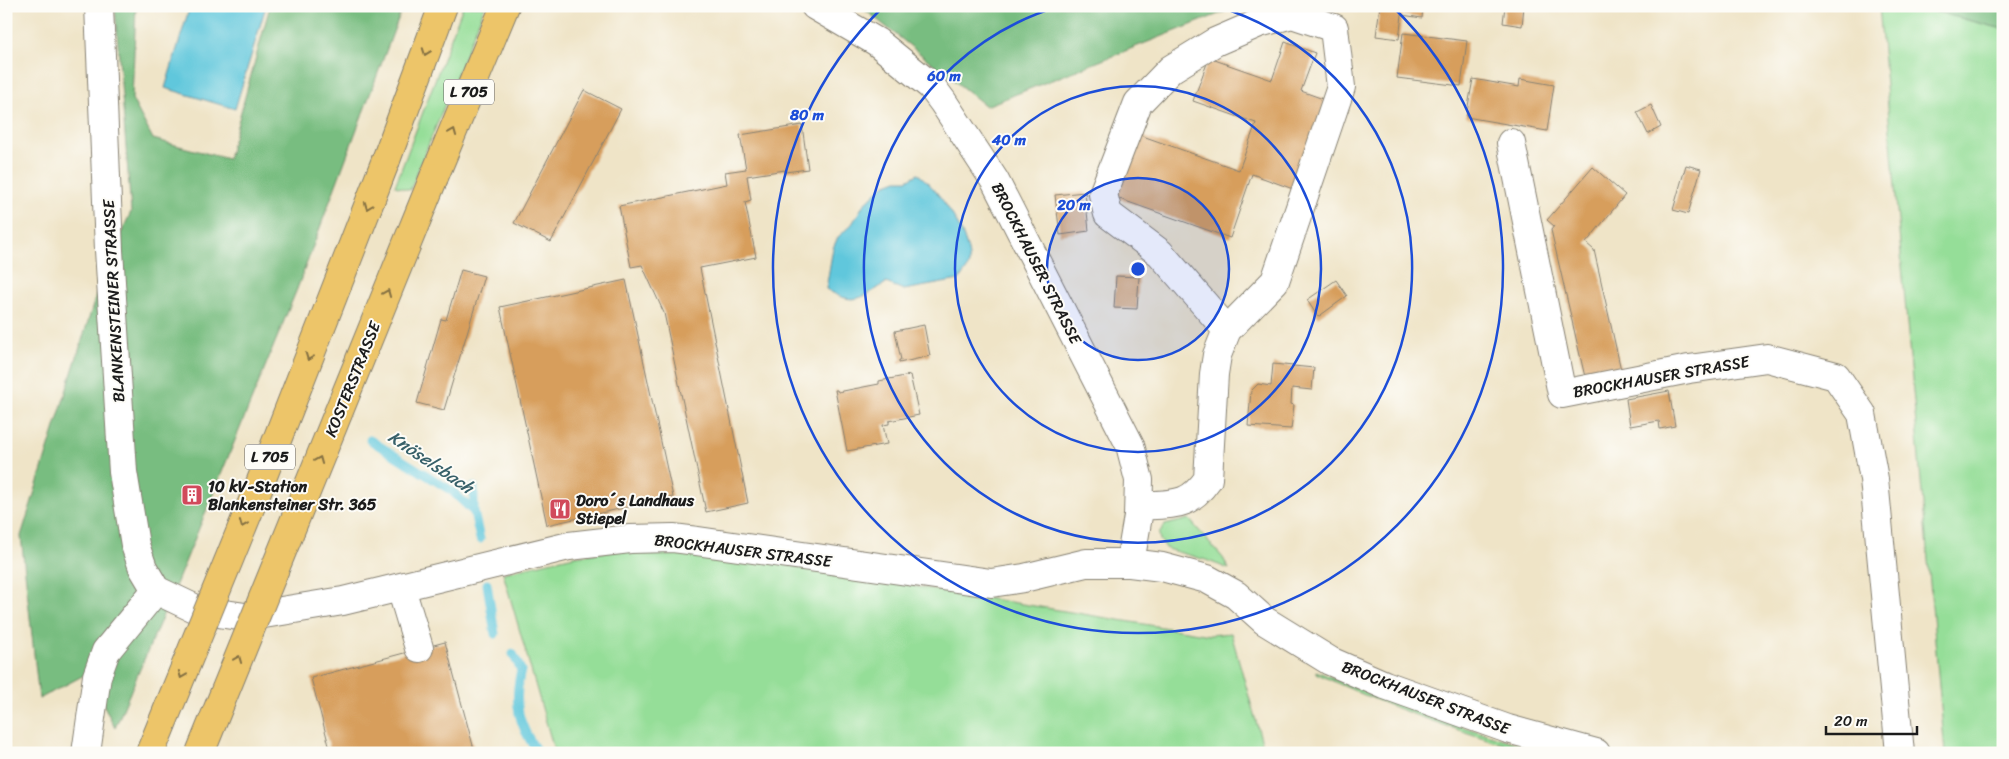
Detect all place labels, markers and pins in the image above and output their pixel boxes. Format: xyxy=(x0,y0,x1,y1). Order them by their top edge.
centre of rings xyxy=(1129,260,1147,278)
place label: 10 kV-Station Blankensteiner Str. 365 xyxy=(208,472,377,519)
building icon: 10 kV-Station Blankensteiner Str. 365 xyxy=(180,483,204,507)
place label: Doro´s Landhaus Stiepel xyxy=(575,486,695,533)
restaurant icon: Doro´s Landhaus Stiepel xyxy=(548,497,572,521)

